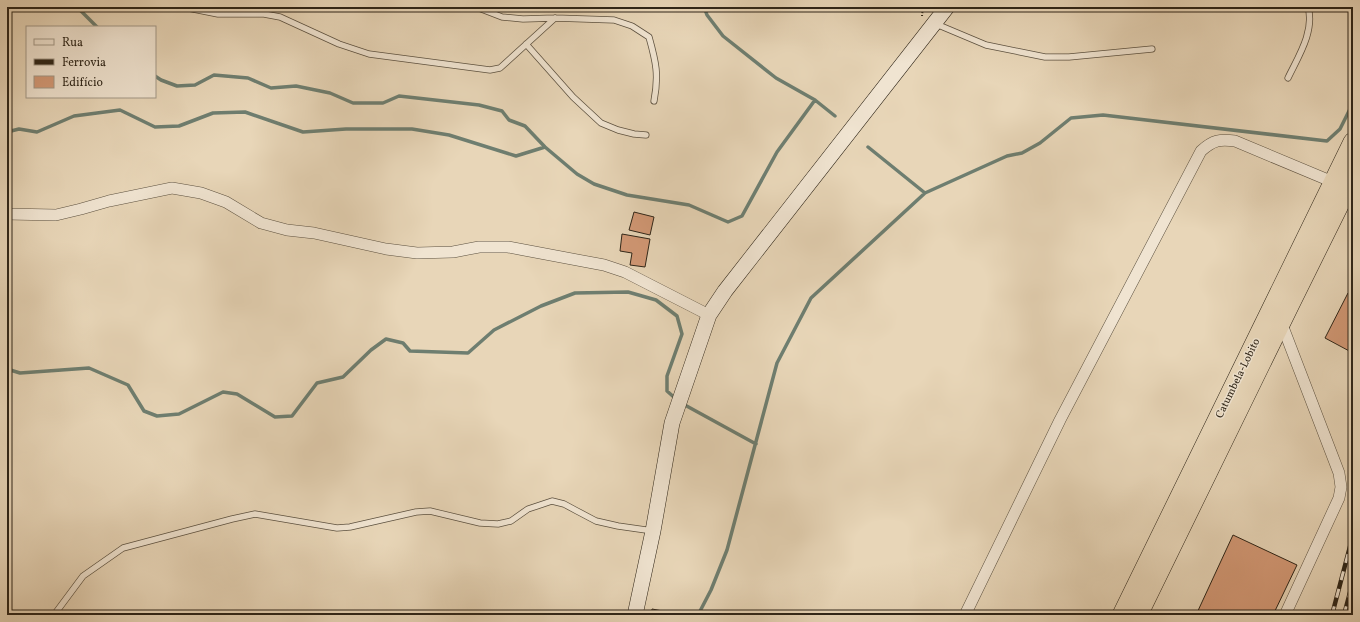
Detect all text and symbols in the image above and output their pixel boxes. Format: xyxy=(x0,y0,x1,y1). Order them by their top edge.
legend xyxy=(26,26,156,98)
text: Rua xyxy=(62,35,83,51)
text: Ferrovia xyxy=(62,55,106,71)
text: Edifício xyxy=(62,75,103,91)
street label: Catumbela-Lobito xyxy=(1212,336,1264,421)

